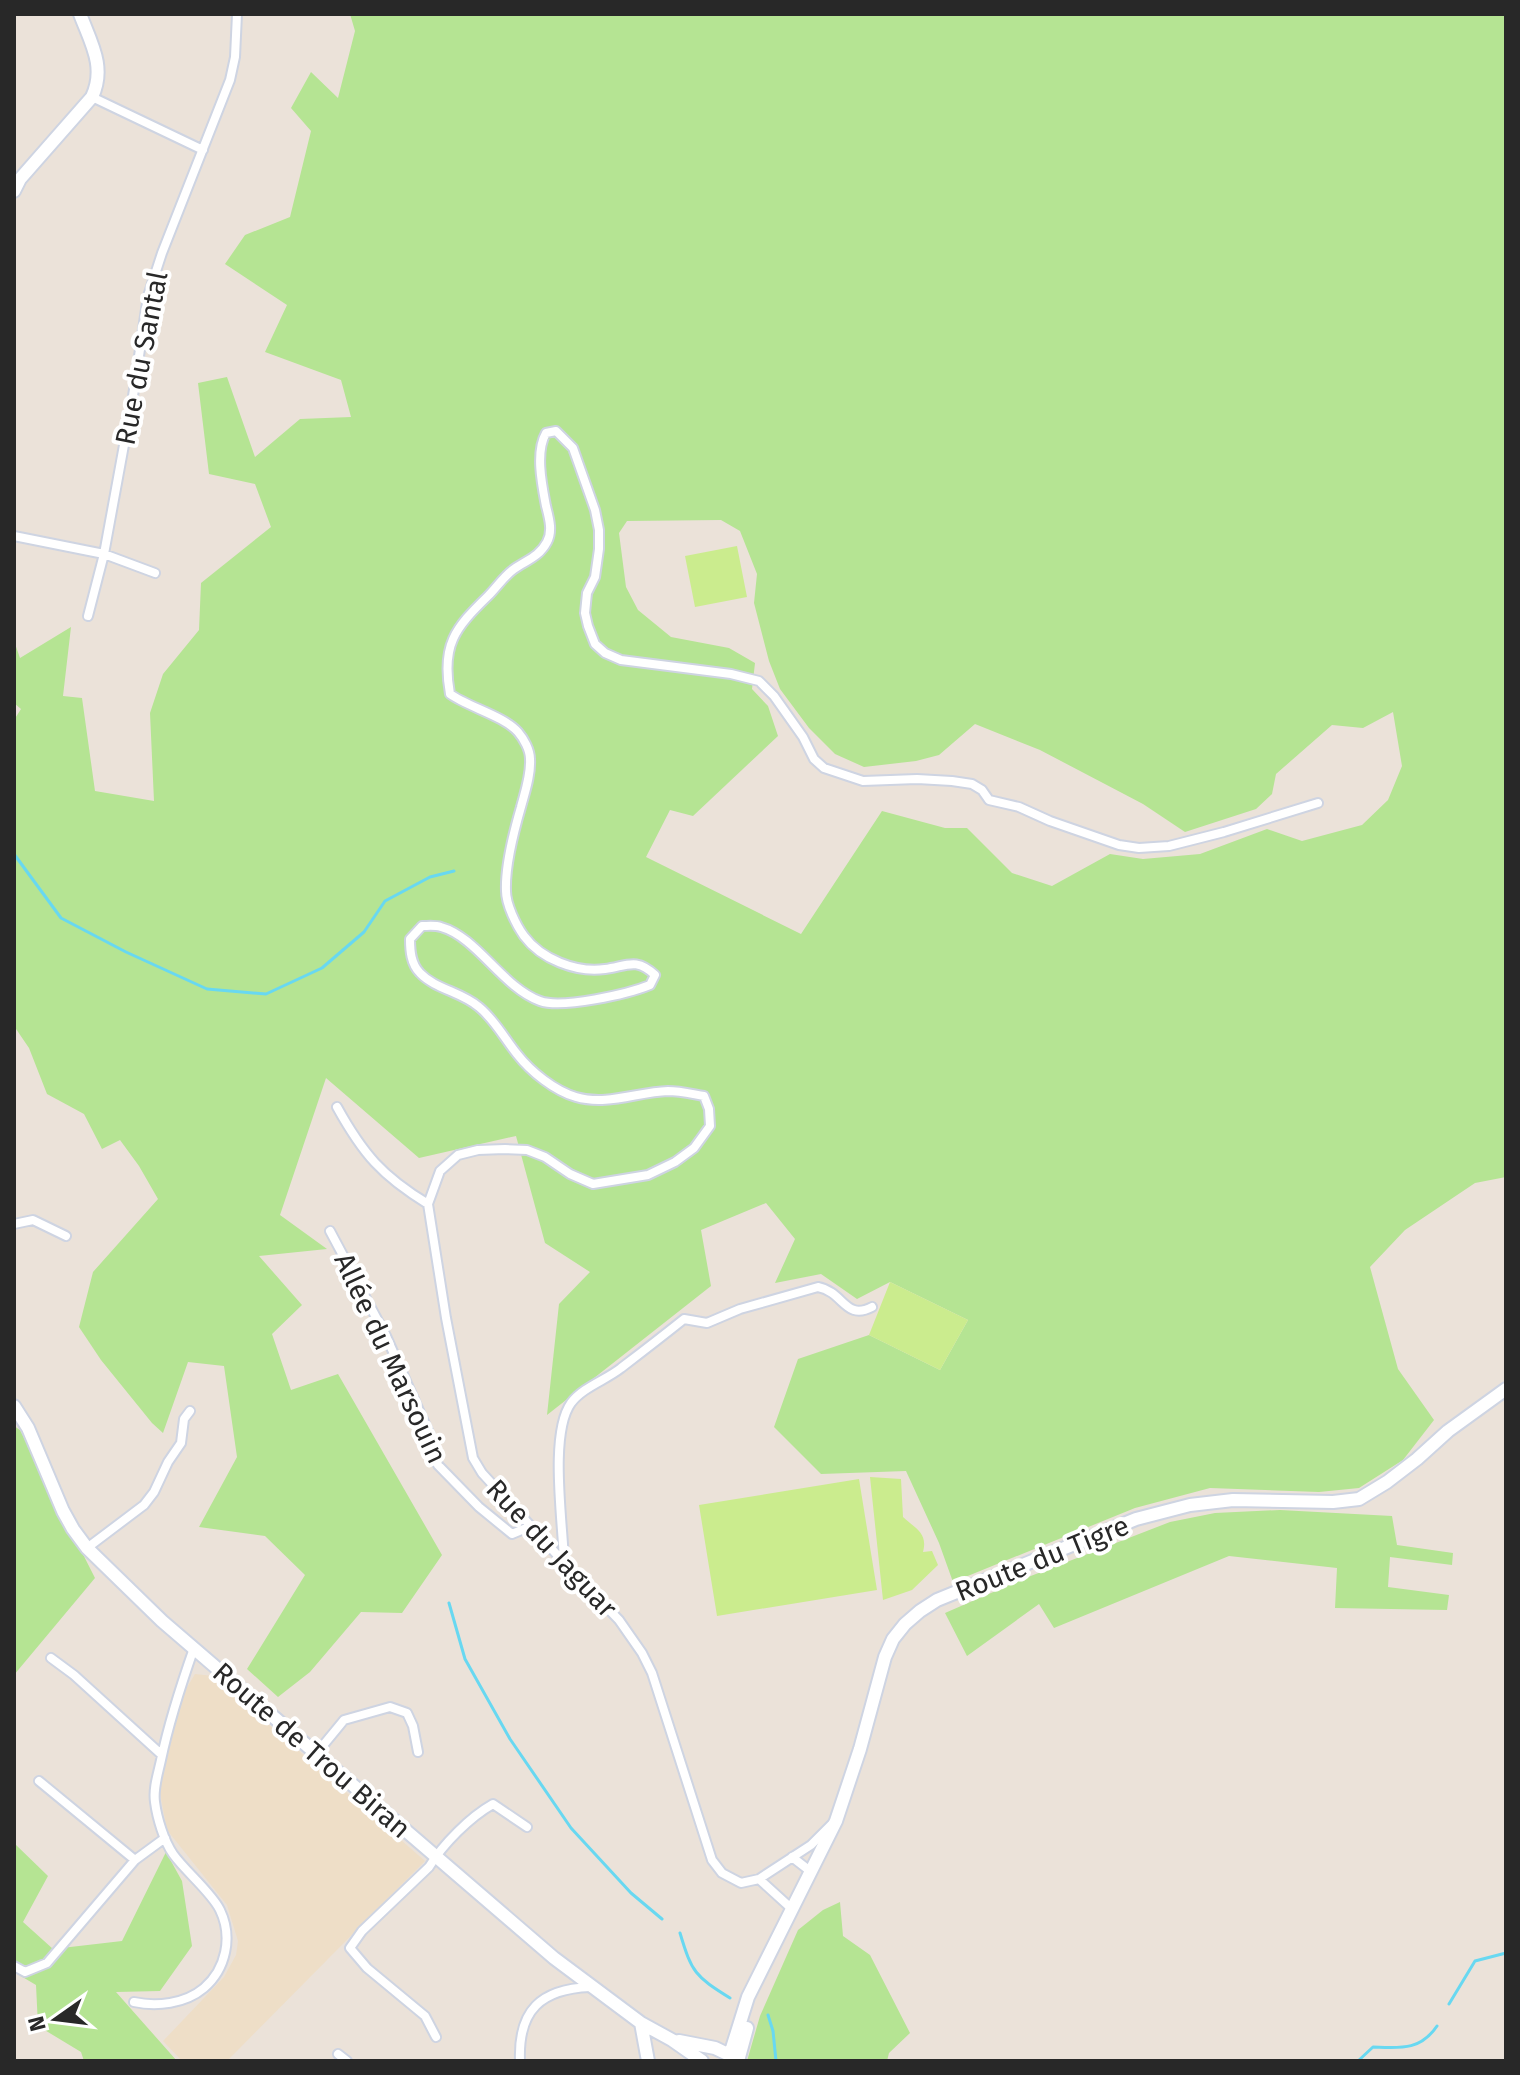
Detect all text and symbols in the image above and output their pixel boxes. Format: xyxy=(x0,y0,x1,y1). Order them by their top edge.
street label: Rue du Santal xyxy=(108,268,175,448)
street label: Allée du Marsouin xyxy=(327,1248,454,1469)
street label: Rue du Jaguar xyxy=(479,1473,624,1624)
street label: Route du Tigre xyxy=(951,1509,1134,1608)
street label: Route de Trou Biran xyxy=(206,1656,417,1845)
north arrow xyxy=(16,1979,96,2059)
text: N xyxy=(22,2013,52,2034)

